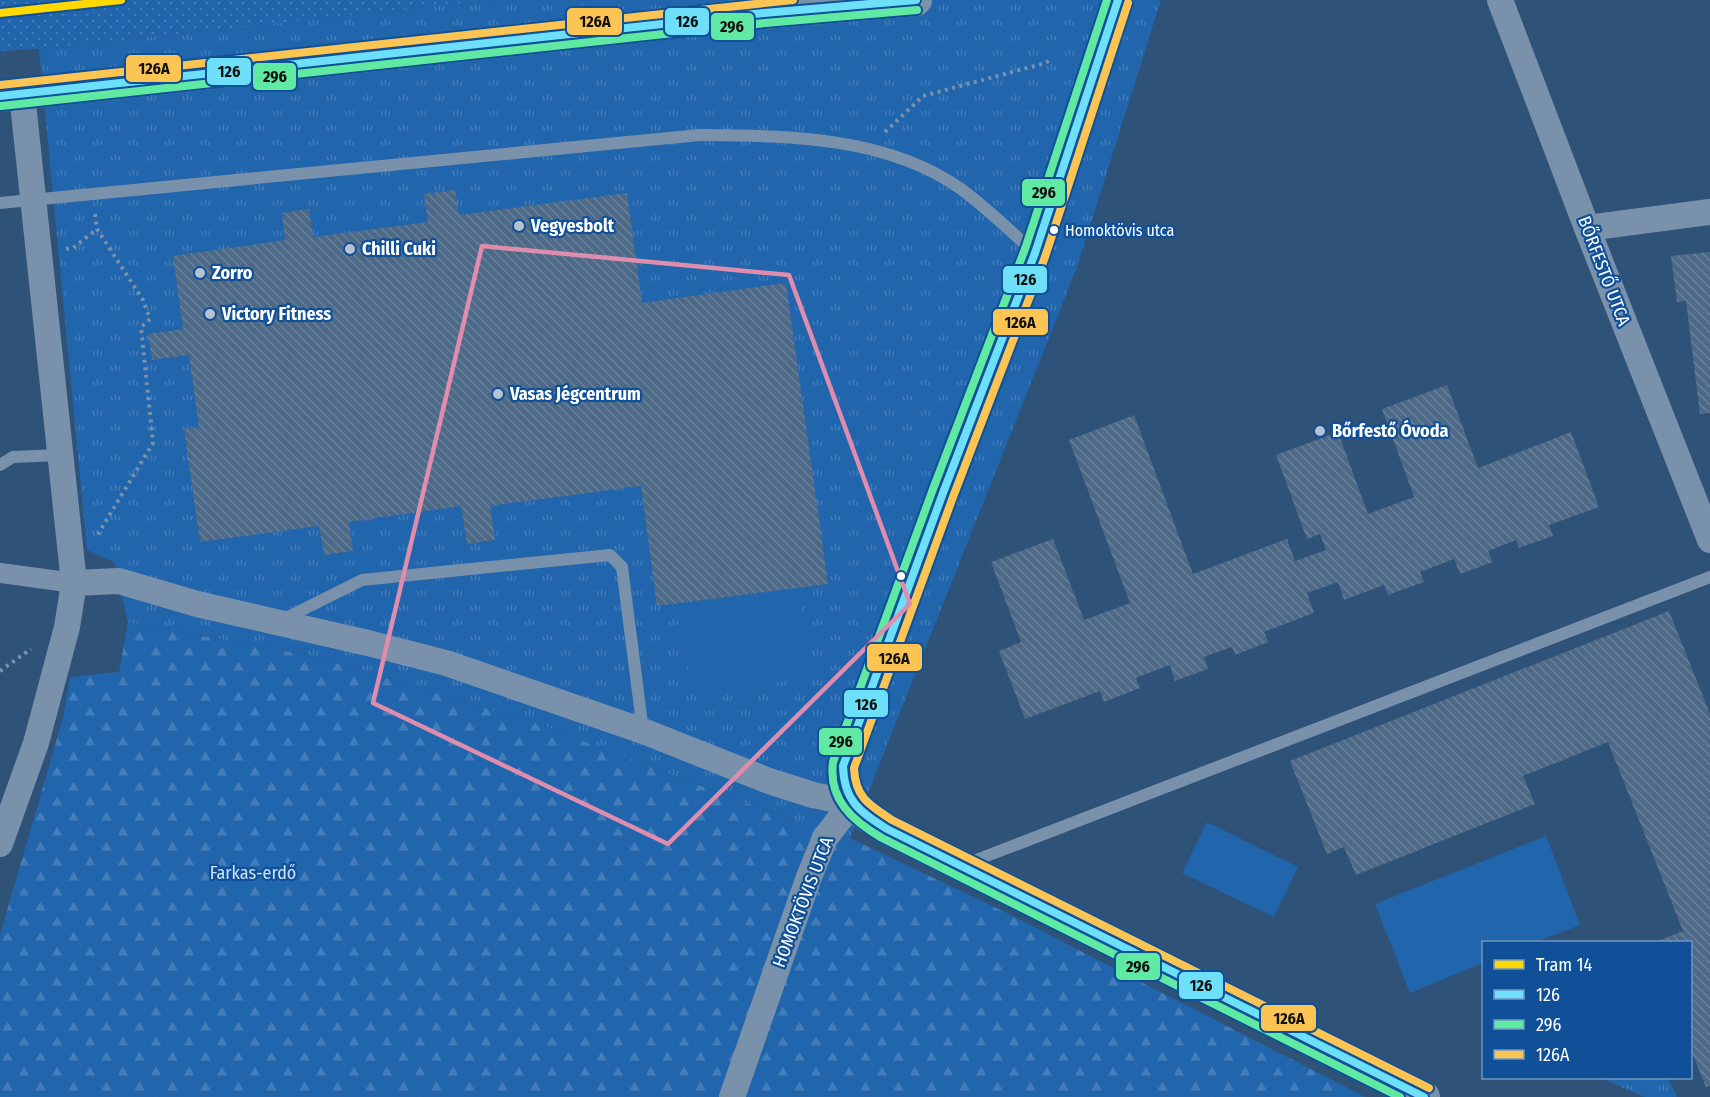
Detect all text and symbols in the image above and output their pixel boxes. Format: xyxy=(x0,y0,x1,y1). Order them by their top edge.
line badge: 126A xyxy=(566,7,623,36)
line badge: 126 xyxy=(664,7,710,36)
text: 126A xyxy=(579,12,611,31)
text: 126 xyxy=(676,12,698,31)
line badge: 296 xyxy=(710,12,755,41)
text: 296 xyxy=(719,17,744,36)
line badge: 126A xyxy=(125,54,182,83)
line badge: 126 xyxy=(206,57,252,86)
text: 126A xyxy=(138,59,170,78)
text: 126 xyxy=(218,62,240,81)
line badge: 296 xyxy=(252,62,297,91)
text: 296 xyxy=(262,67,287,86)
line badge: 296 xyxy=(1021,178,1066,207)
text: 296 xyxy=(1031,183,1056,202)
street label: BŐRFESTŐ UTCA xyxy=(1573,213,1636,329)
place label: Vegyesbolt xyxy=(530,215,615,237)
marker: Vegyesbolt xyxy=(512,219,526,233)
place label: Homoktövis utca xyxy=(1065,221,1174,240)
marker: Homoktövis utca xyxy=(1048,224,1060,236)
place label: Chilli Cuki xyxy=(362,238,436,260)
marker: Chilli Cuki xyxy=(343,242,357,256)
place label: Zorro xyxy=(212,262,253,284)
line badge: 126 xyxy=(1002,265,1048,294)
marker: Zorro xyxy=(193,266,207,280)
text: 126 xyxy=(1014,270,1036,289)
place label: Victory Fitness xyxy=(221,303,331,325)
marker: Victory Fitness xyxy=(203,307,217,321)
line badge: 126A xyxy=(992,308,1049,336)
text: 126A xyxy=(1004,313,1036,332)
place label: Vasas Jégcentrum xyxy=(509,383,641,405)
marker: Vasas Jégcentrum xyxy=(491,387,505,401)
place label: Bőrfestő Óvoda xyxy=(1332,419,1448,442)
marker: Bőrfestő Óvoda xyxy=(1313,424,1327,438)
unlabelled marker xyxy=(895,570,907,582)
line badge: 126A xyxy=(866,643,923,672)
text: 126A xyxy=(878,649,910,668)
line badge: 126 xyxy=(843,689,889,718)
text: 126 xyxy=(855,695,877,714)
line badge: 296 xyxy=(818,727,863,756)
text: 296 xyxy=(828,732,853,751)
street label: HOMOKTÖVIS UTCA xyxy=(768,833,838,971)
park label: Farkas-erdő xyxy=(210,862,296,884)
legend xyxy=(1482,941,1692,1079)
line badge: 296 xyxy=(1115,952,1161,981)
text: Tram 14 xyxy=(1536,954,1592,976)
text: 296 xyxy=(1125,957,1150,976)
line badge: 126 xyxy=(1178,971,1224,1000)
text: 126 xyxy=(1190,976,1212,995)
text: 126 xyxy=(1536,984,1560,1006)
line badge: 126A xyxy=(1260,1004,1317,1032)
text: 126A xyxy=(1273,1009,1305,1028)
text: 296 xyxy=(1536,1014,1562,1036)
text: 126A xyxy=(1536,1044,1570,1066)

